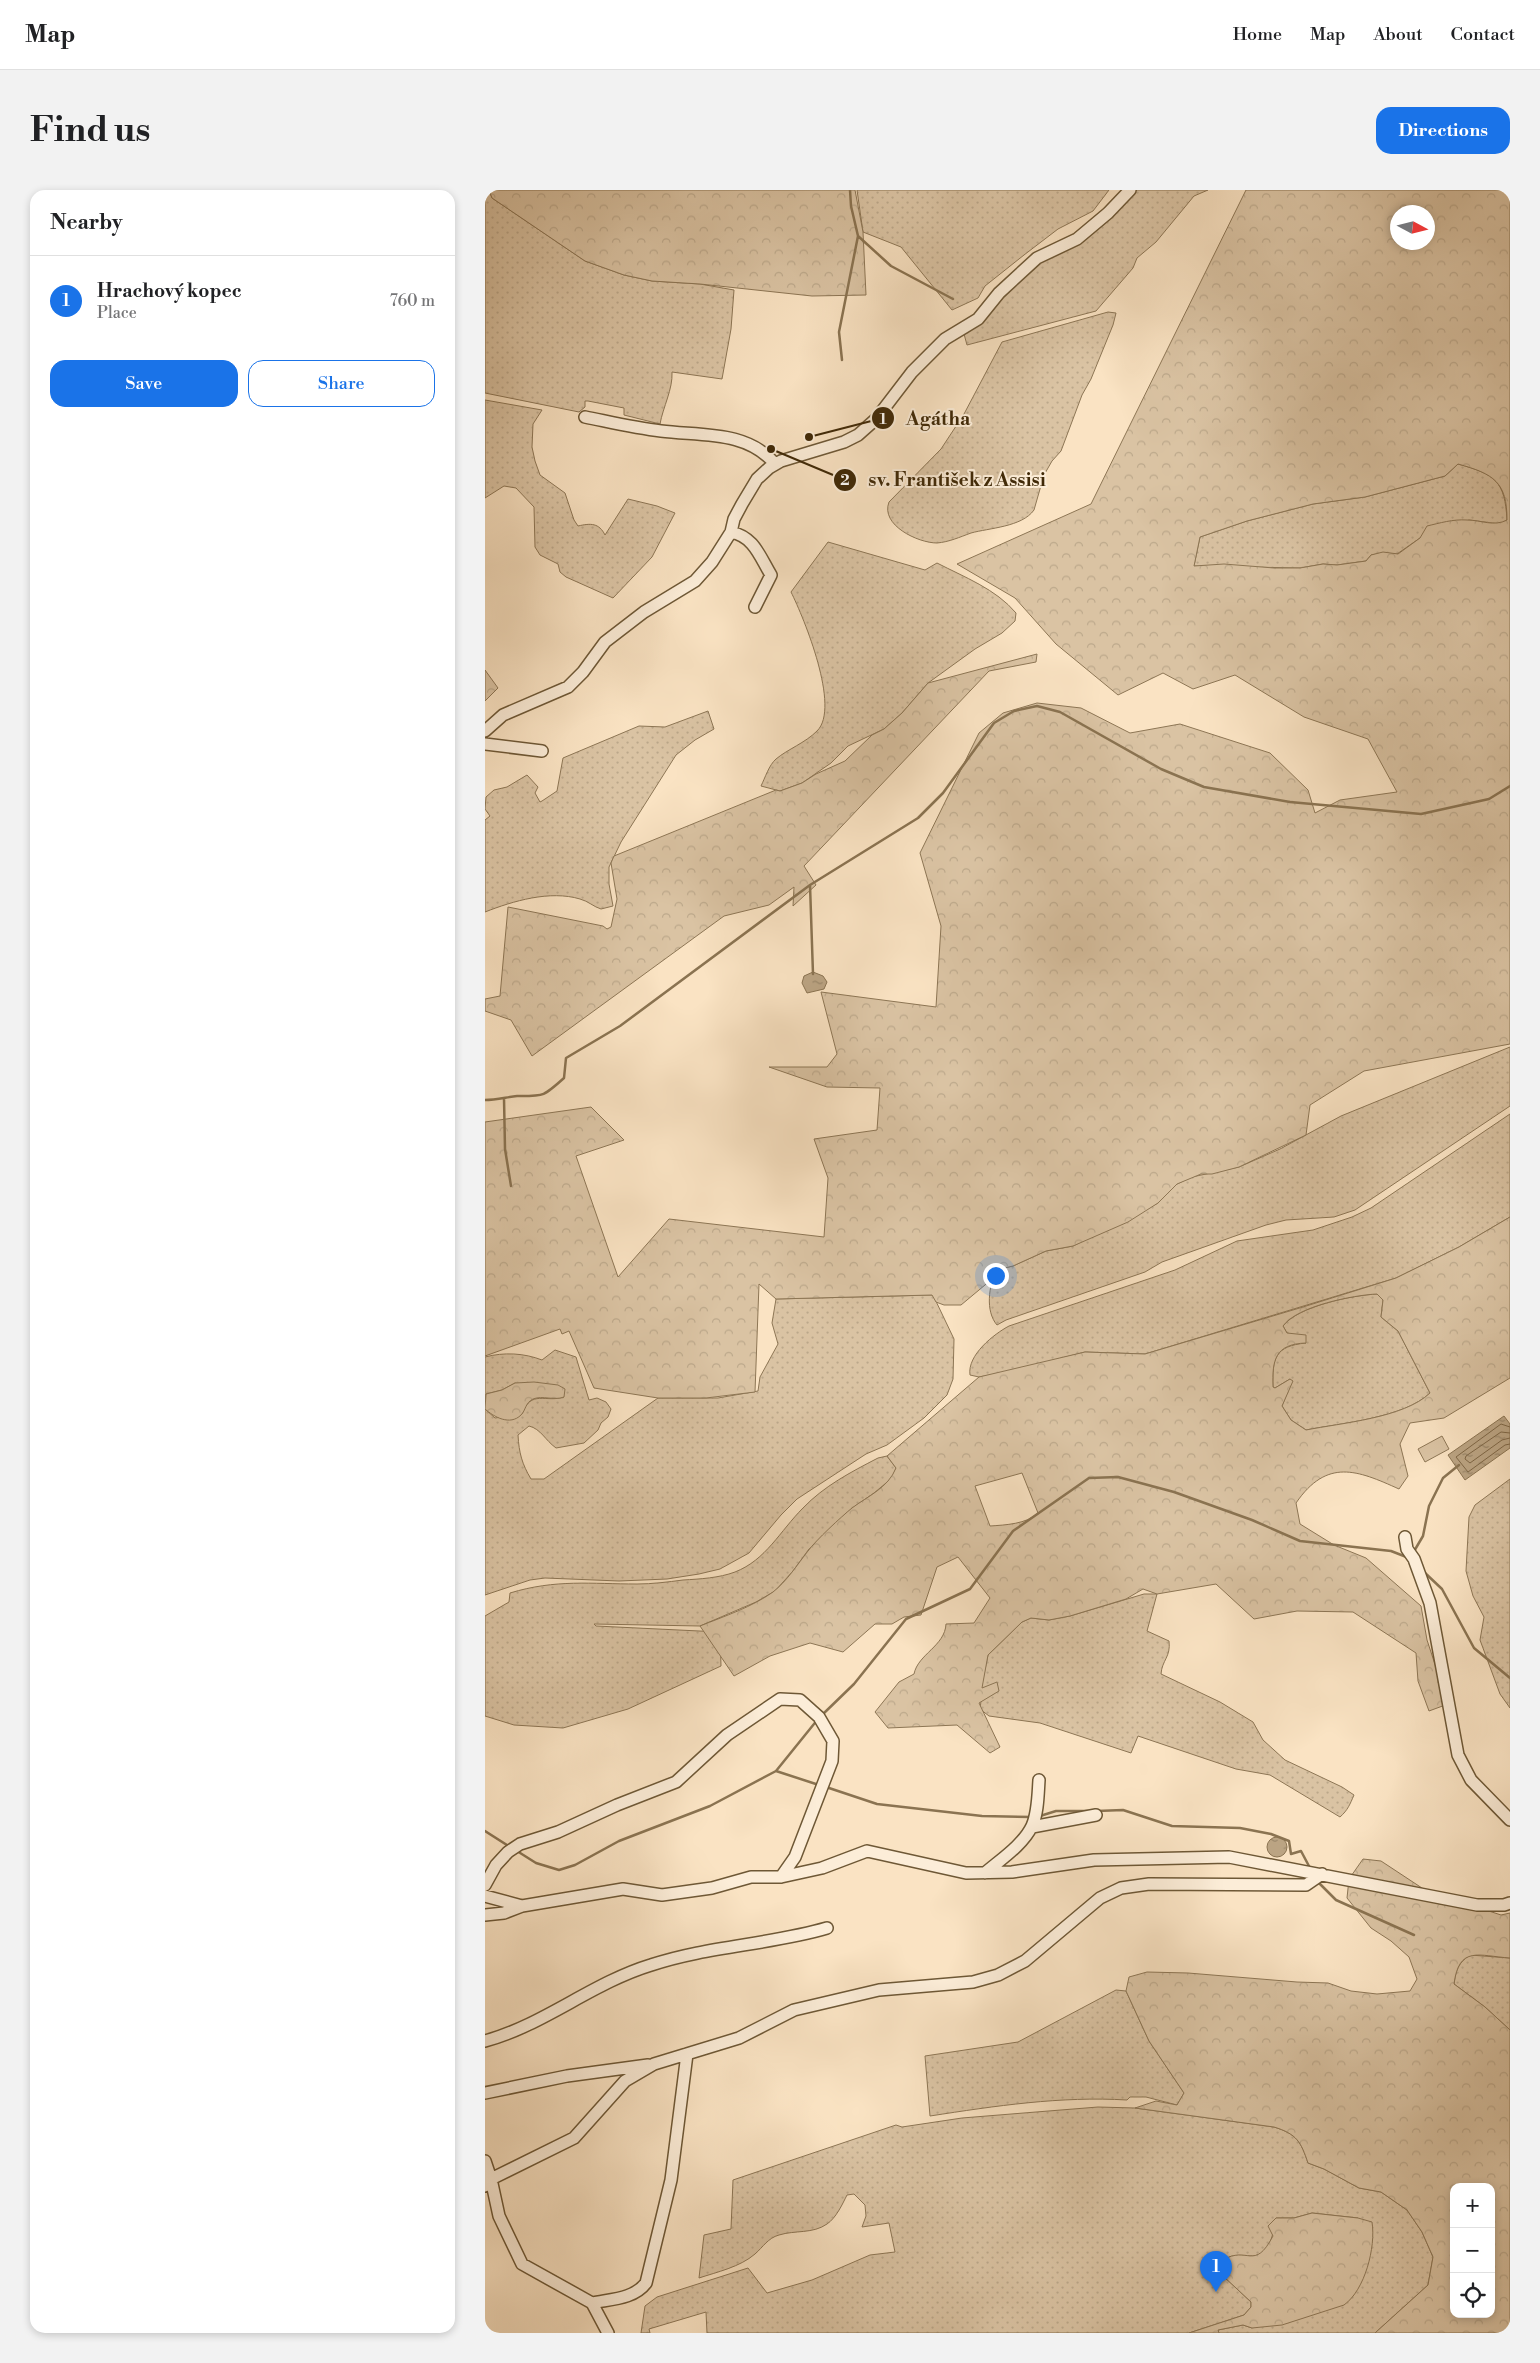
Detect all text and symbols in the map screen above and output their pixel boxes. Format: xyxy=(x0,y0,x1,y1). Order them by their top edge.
text: Map xyxy=(25,20,75,50)
text: Home xyxy=(1233,23,1282,46)
text: Map xyxy=(1310,23,1346,46)
text: About xyxy=(1374,23,1423,46)
text: Contact xyxy=(1451,23,1515,46)
button: Directions xyxy=(1376,107,1510,154)
text: Find us xyxy=(30,109,150,152)
north arrow xyxy=(1390,205,1435,250)
text: Nearby xyxy=(50,210,123,236)
text: Hrachový kopec xyxy=(97,279,242,303)
text: 1 xyxy=(62,291,70,311)
text: 760 m xyxy=(390,291,435,311)
text: Place xyxy=(97,303,137,323)
button: Save xyxy=(50,360,238,407)
button: Share xyxy=(248,360,435,407)
callout: Agátha xyxy=(871,401,980,435)
text: Agátha xyxy=(905,407,971,431)
text: 1 xyxy=(879,410,887,429)
callout: sv. František z Assisi xyxy=(833,463,1056,497)
text: sv. František z Assisi xyxy=(868,468,1046,492)
text: 2 xyxy=(840,471,850,490)
your location xyxy=(983,1263,1009,1289)
map controls xyxy=(1450,2183,1495,2318)
button: + xyxy=(1450,2183,1495,2228)
button: − xyxy=(1450,2228,1495,2273)
pin: 1 xyxy=(1200,2251,1232,2292)
button: locate xyxy=(1450,2273,1495,2318)

